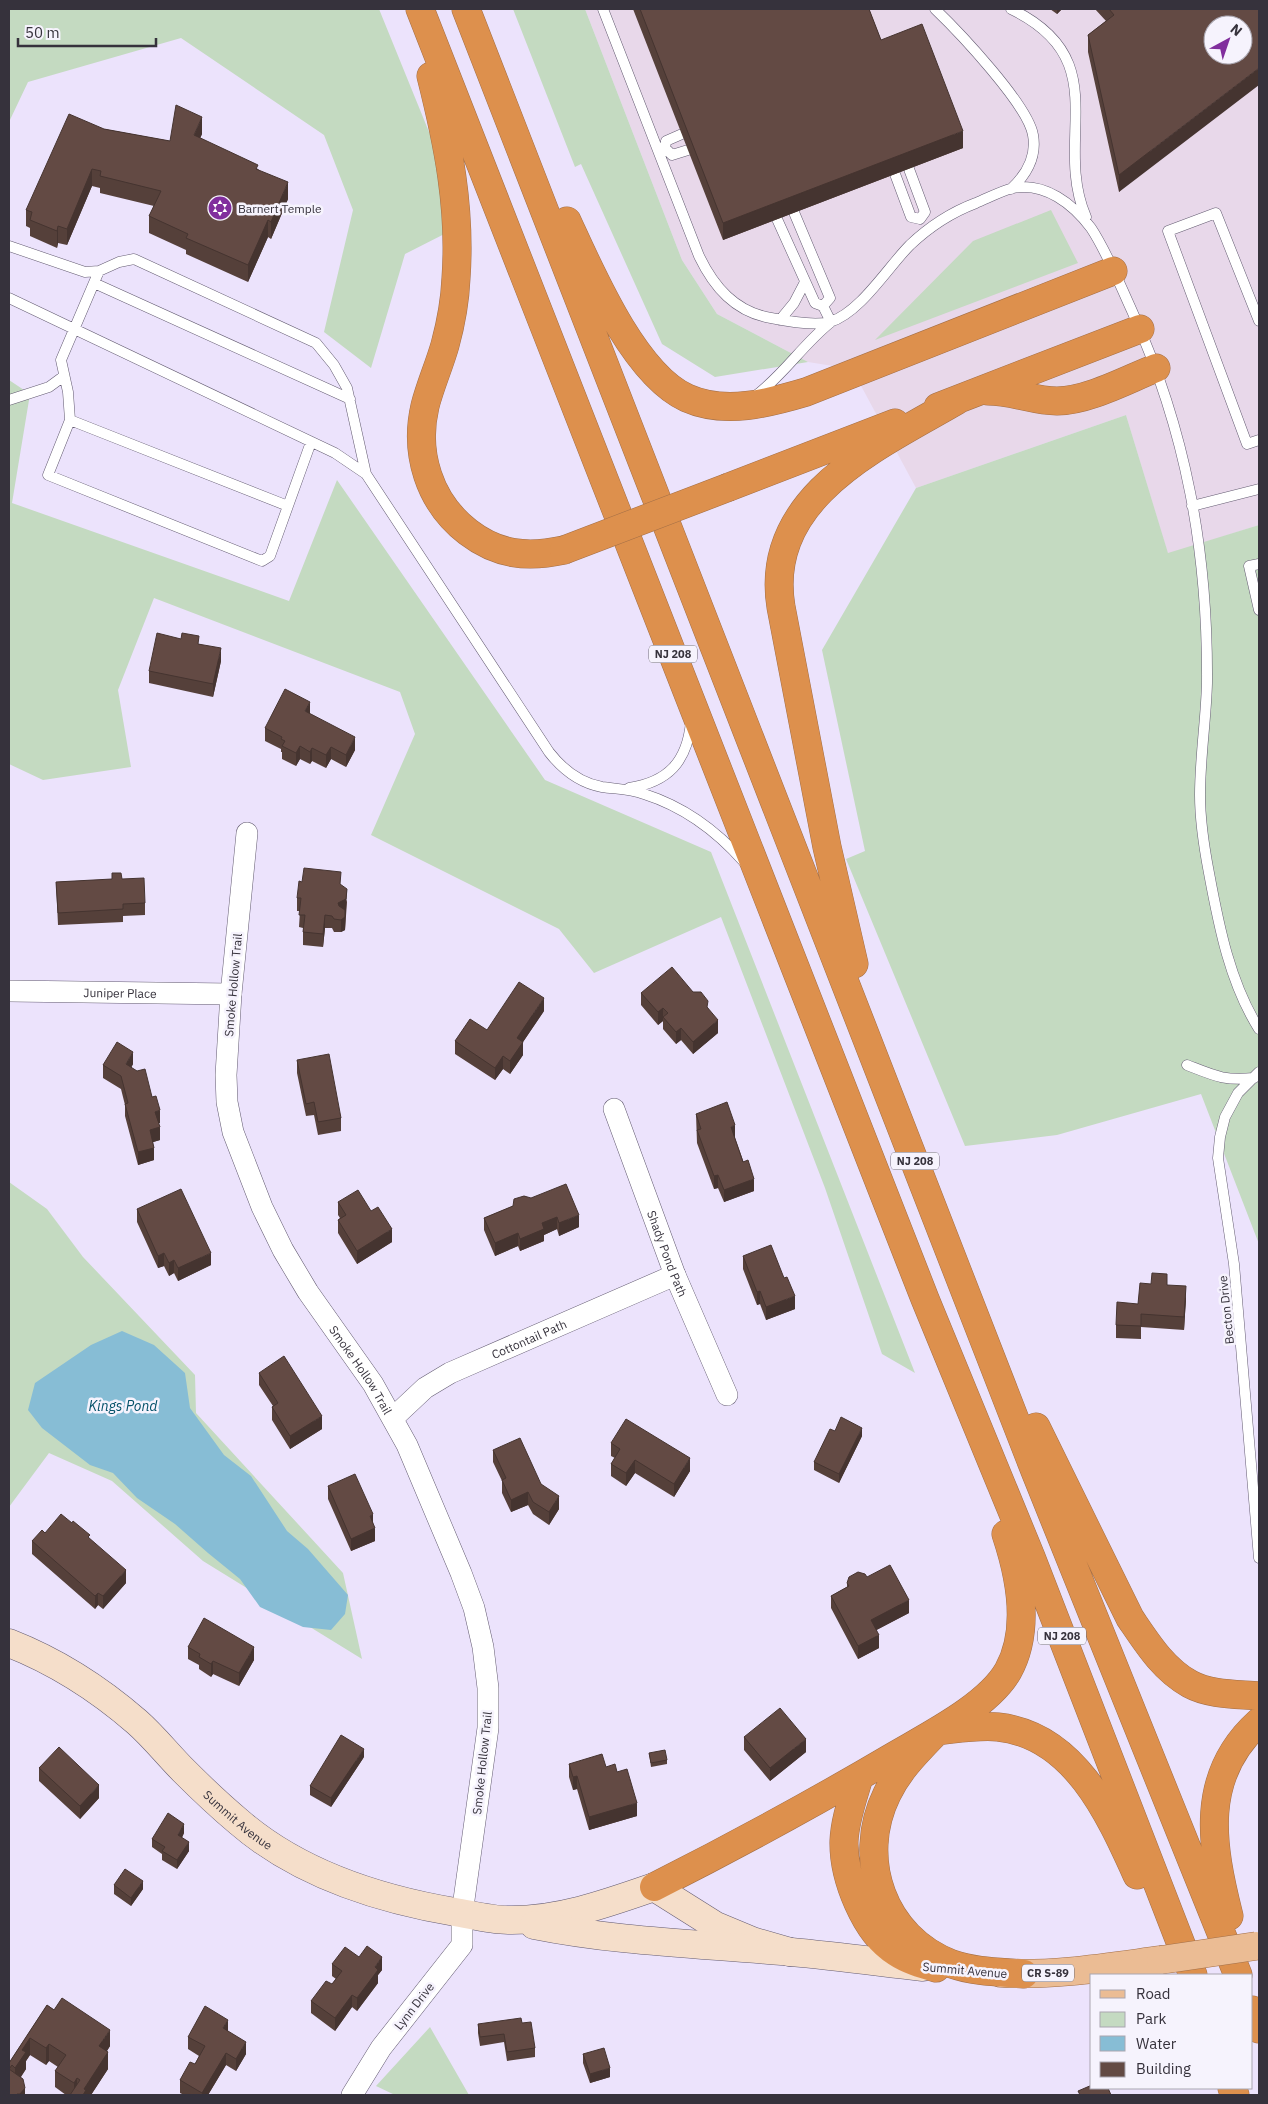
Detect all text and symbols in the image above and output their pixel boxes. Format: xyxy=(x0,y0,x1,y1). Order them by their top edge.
scale bar xyxy=(18,15,155,47)
north arrow xyxy=(1203,15,1253,65)
text: N xyxy=(1227,20,1246,40)
text: 50 m xyxy=(25,23,60,42)
synagogue icon: Barnert Temple xyxy=(207,195,233,221)
place label: Barnert Temple xyxy=(238,201,322,216)
road number: NJ 208 xyxy=(649,646,697,662)
street label: Smoke Hollow Trail xyxy=(221,933,245,1037)
street label: Juniper Place xyxy=(83,985,157,1000)
road number: NJ 208 xyxy=(891,1152,939,1170)
street label: Shady Pond Path xyxy=(644,1208,691,1299)
street label: Becton Drive xyxy=(1215,1275,1237,1345)
street label: Cottontail Path xyxy=(489,1316,569,1362)
street label: Smoke Hollow Trail xyxy=(326,1322,396,1417)
water label: Kings Pond xyxy=(88,1397,158,1415)
road number: NJ 208 xyxy=(1038,1628,1086,1644)
street label: Smoke Hollow Trail xyxy=(469,1711,495,1815)
street label: Summit Avenue xyxy=(201,1787,276,1853)
street label: Summit Avenue xyxy=(922,1959,1008,1981)
road number: CR S-89 xyxy=(1022,1965,1074,1982)
legend xyxy=(1090,1974,1253,2089)
street label: Lynn Drive xyxy=(391,1979,437,2033)
text: Road xyxy=(1136,1984,1171,2003)
text: Park xyxy=(1136,2009,1166,2028)
text: Water xyxy=(1136,2034,1177,2053)
text: Building xyxy=(1136,2059,1191,2078)

